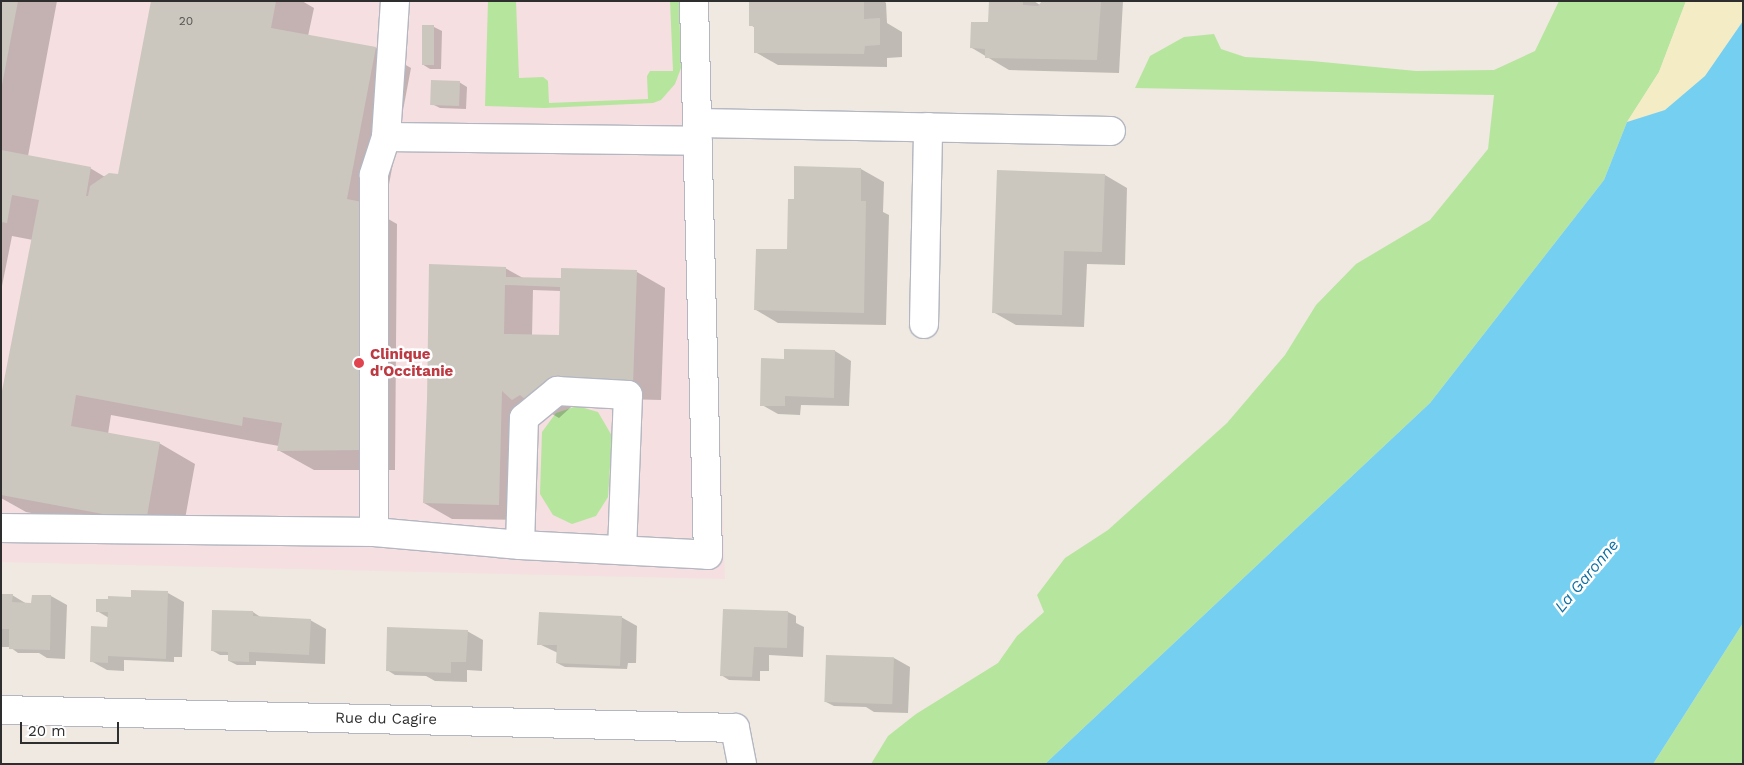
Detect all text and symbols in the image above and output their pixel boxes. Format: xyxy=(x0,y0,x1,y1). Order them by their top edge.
house number: 20 xyxy=(179,15,193,29)
place label: Clinique d'Occitanie xyxy=(370,345,453,380)
marker: Clinique d'Occitanie xyxy=(352,356,366,370)
water label: La Garonne xyxy=(1551,536,1623,616)
street label: Rue du Cagire xyxy=(335,709,437,729)
scale bar xyxy=(22,712,121,744)
text: 20 m xyxy=(28,722,66,740)

